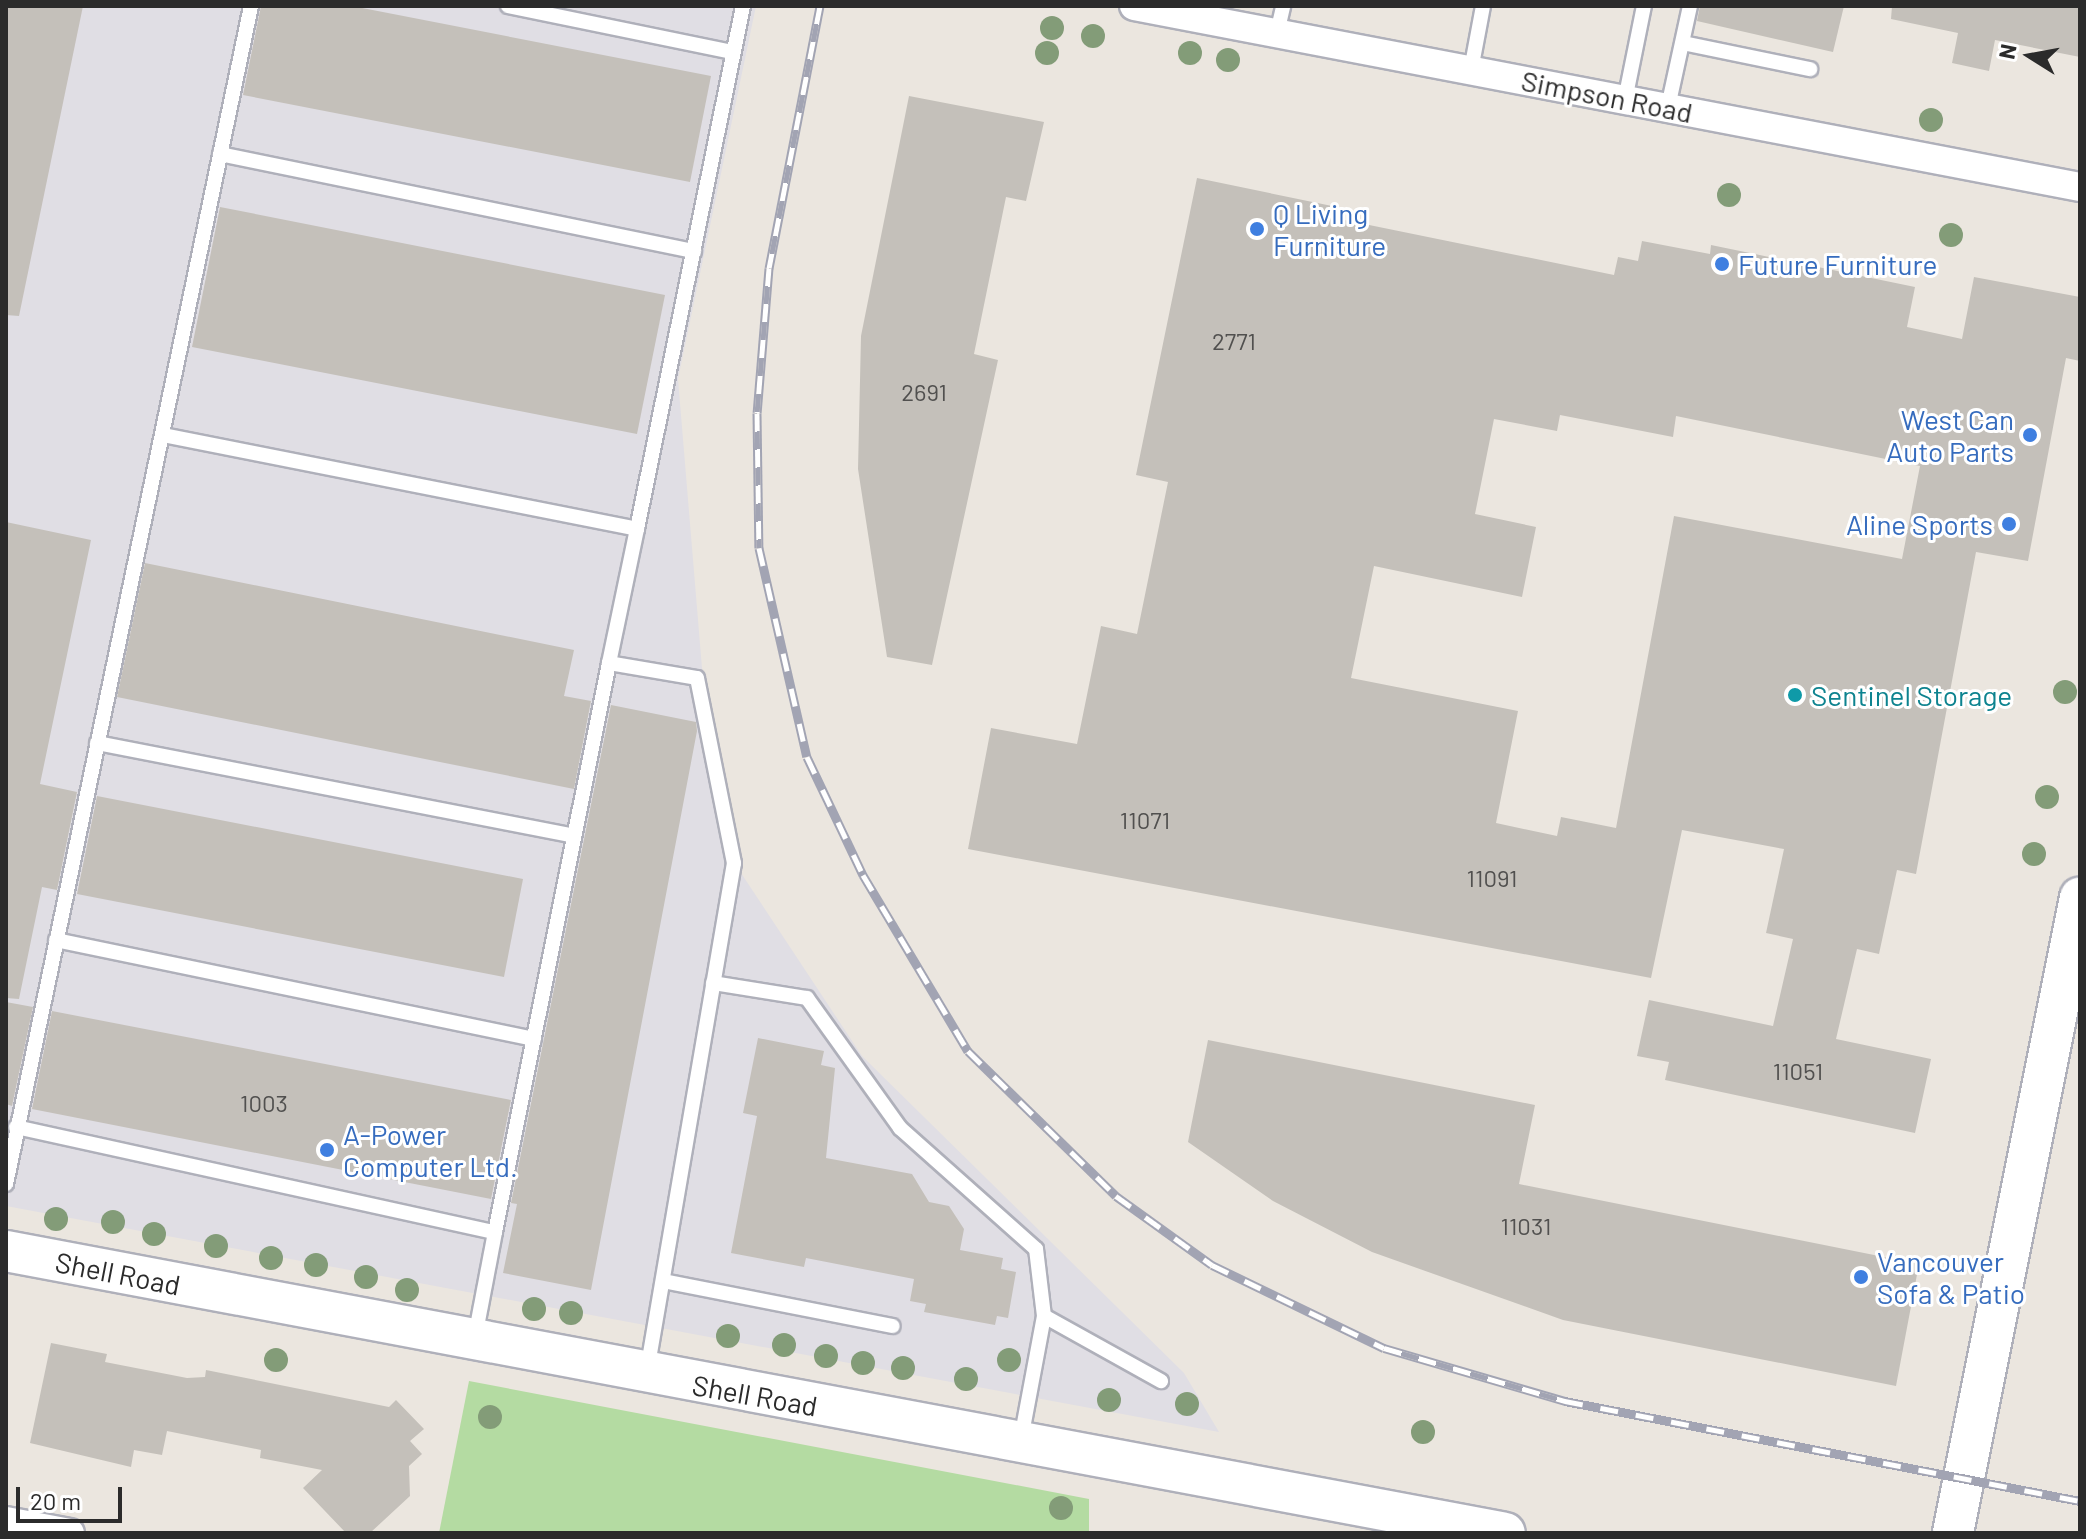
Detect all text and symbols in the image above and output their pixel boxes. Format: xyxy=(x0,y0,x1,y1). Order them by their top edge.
north arrow xyxy=(1990,16,2070,96)
text: N xyxy=(1992,42,2021,61)
street label: Simpson Road xyxy=(1519,63,1695,129)
place label: Q Living Furniture xyxy=(1273,196,1386,262)
marker: Q Living Furniture xyxy=(1248,220,1266,238)
place label: Future Furniture xyxy=(1738,247,1937,281)
marker: Future Furniture xyxy=(1713,255,1731,273)
house number: 2771 xyxy=(1212,327,1256,355)
house number: 2691 xyxy=(901,378,947,406)
place label: West Can Auto Parts xyxy=(1886,402,2014,468)
marker: West Can Auto Parts xyxy=(2021,426,2039,444)
place label: Aline Sports xyxy=(1846,507,1993,541)
marker: Aline Sports xyxy=(2000,515,2018,533)
place label: Sentinel Storage xyxy=(1811,678,2012,712)
marker: Sentinel Storage xyxy=(1786,686,1804,704)
house number: 11071 xyxy=(1120,806,1170,834)
house number: 11091 xyxy=(1467,864,1517,892)
house number: 11051 xyxy=(1773,1057,1823,1085)
house number: 1003 xyxy=(240,1089,288,1117)
place label: A-Power Computer Ltd. xyxy=(343,1117,518,1183)
marker: A-Power Computer Ltd. xyxy=(318,1141,336,1159)
house number: 11031 xyxy=(1500,1212,1552,1240)
street label: Shell Road xyxy=(53,1244,183,1302)
place label: Vancouver Sofa & Patio xyxy=(1877,1244,2025,1310)
marker: Vancouver Sofa & Patio xyxy=(1852,1268,1870,1286)
street label: Shell Road xyxy=(690,1367,820,1423)
scale bar xyxy=(20,1471,126,1521)
text: 20 m xyxy=(30,1486,81,1515)

